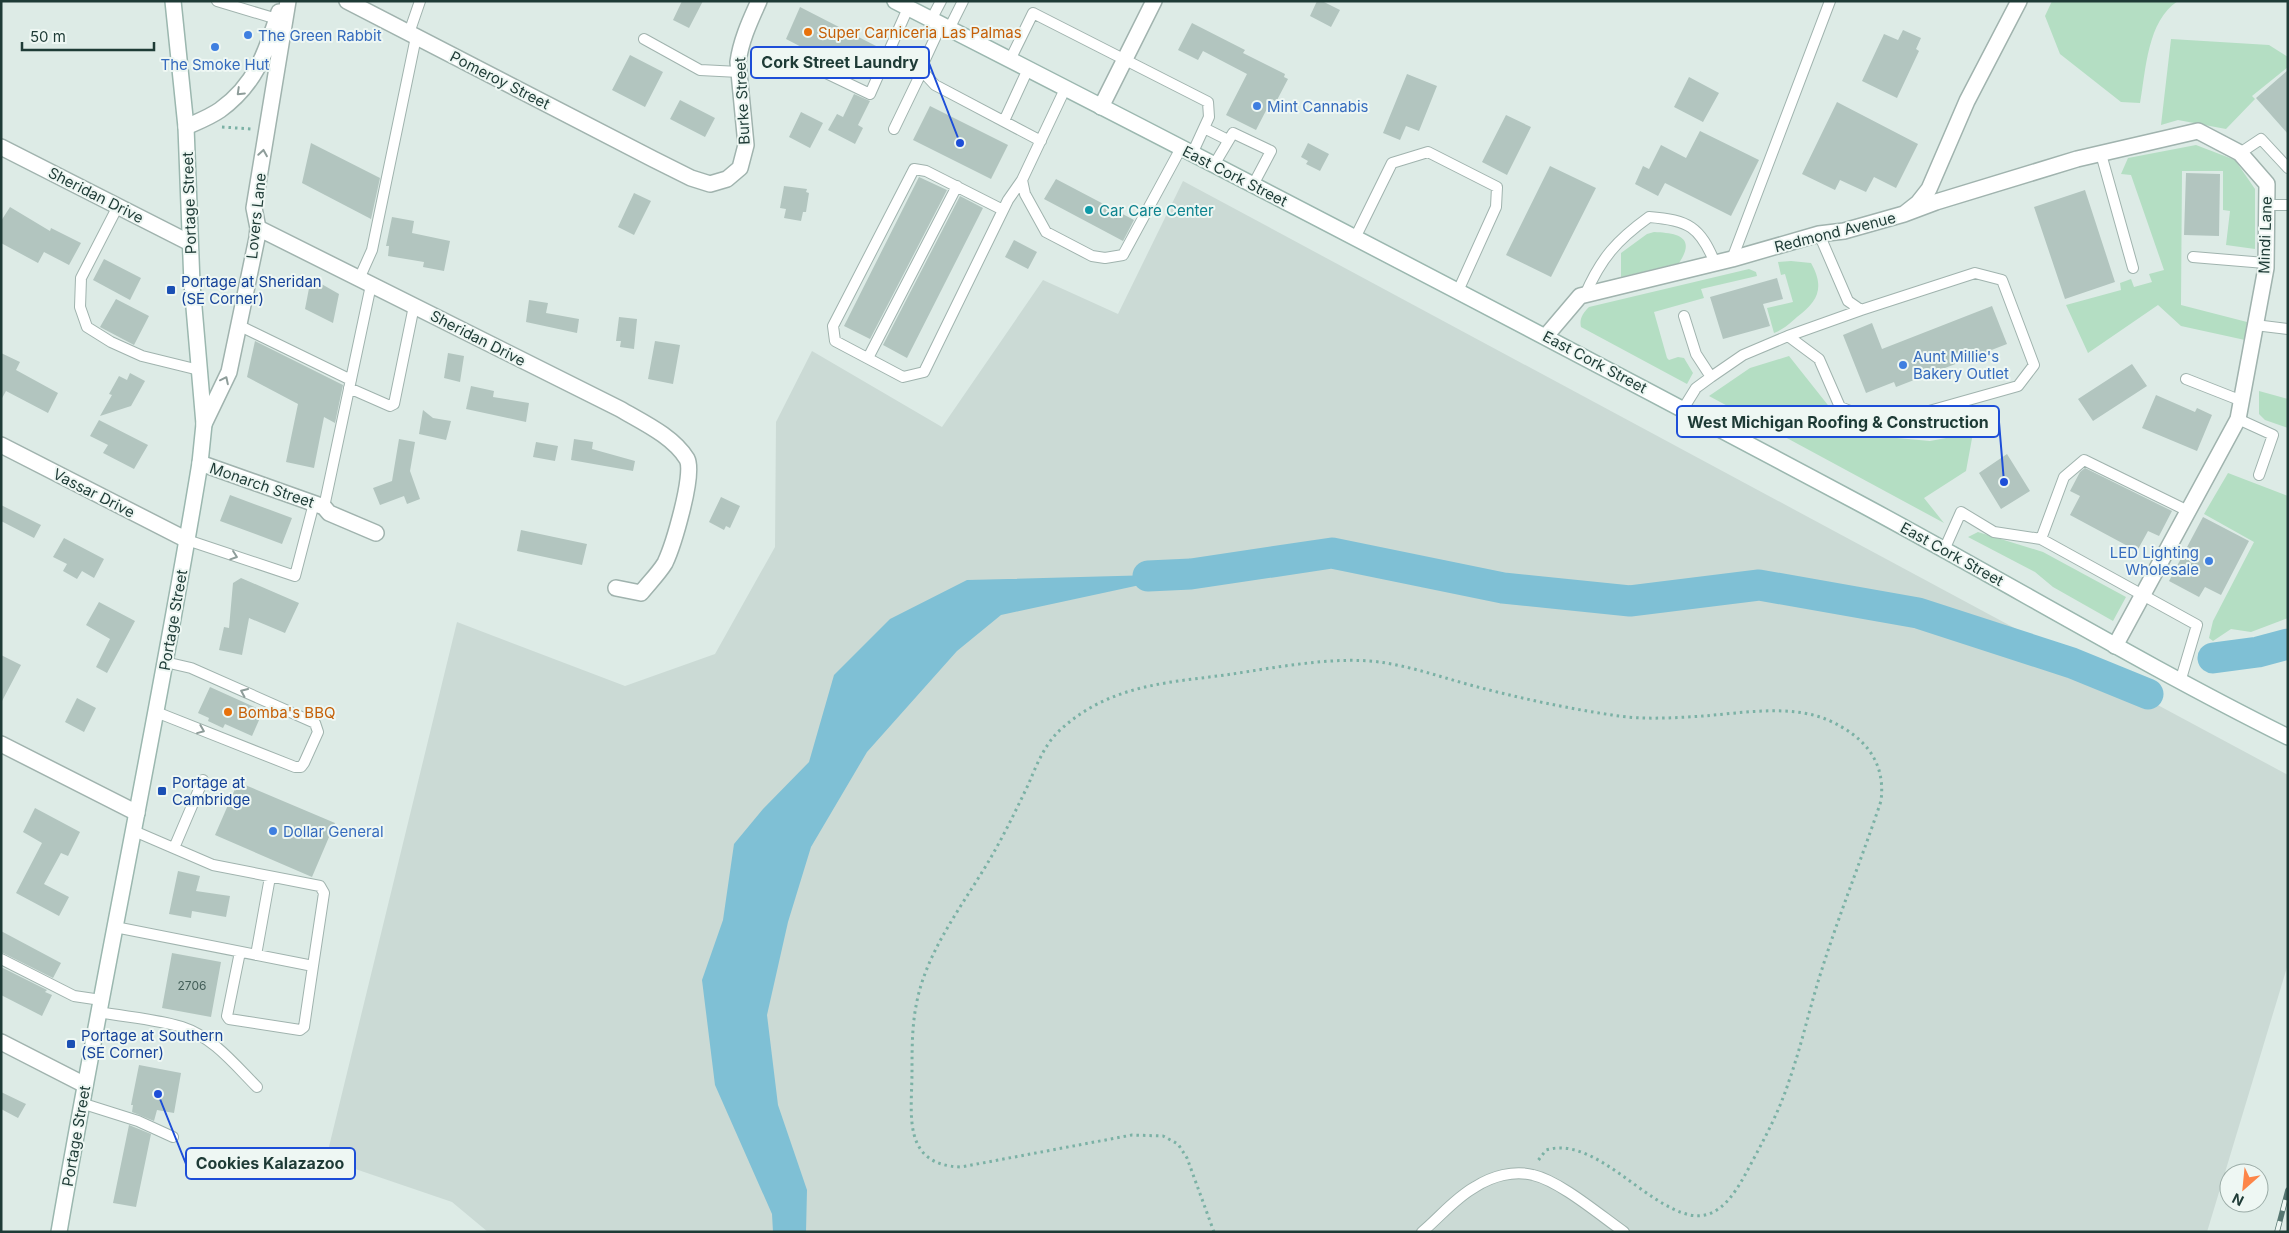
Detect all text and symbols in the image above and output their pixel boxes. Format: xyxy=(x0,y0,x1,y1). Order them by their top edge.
scale bar xyxy=(22,20,155,52)
place label: Super Carniceria Las Palmas xyxy=(818,23,1022,42)
place label: The Green Rabbit xyxy=(258,26,382,45)
marker: Super Carniceria Las Palmas xyxy=(802,26,814,38)
text: 50 m xyxy=(30,27,66,46)
marker: The Green Rabbit xyxy=(242,29,254,41)
marker: The Smoke Hut xyxy=(209,41,221,53)
street label: Pomeroy Street xyxy=(447,47,553,113)
callout: Cork Street Laundry xyxy=(751,47,929,78)
text: Cork Street Laundry xyxy=(761,52,919,72)
place label: The Smoke Hut xyxy=(160,55,270,74)
street label: Burke Street xyxy=(730,57,754,145)
one-way arrow xyxy=(237,86,246,95)
place label: Mint Cannabis xyxy=(1267,97,1369,116)
marker: Mint Cannabis xyxy=(1251,100,1263,112)
street label: East Cork Street xyxy=(1179,141,1291,211)
one-way arrow xyxy=(258,149,268,157)
street label: Portage Street xyxy=(178,151,200,254)
street label: Sheridan Drive xyxy=(45,163,147,227)
street label: Lovers Lane xyxy=(242,172,270,260)
street label: Mindi Lane xyxy=(2254,196,2276,274)
place label: Car Care Center xyxy=(1099,201,1214,220)
marker: Car Care Center xyxy=(1083,204,1095,216)
street label: Redmond Avenue xyxy=(1772,208,1898,256)
place label: Portage at Sheridan (SE Corner) xyxy=(181,272,322,308)
marker: Portage at Sheridan (SE Corner) xyxy=(165,284,177,296)
street label: Sheridan Drive xyxy=(427,306,529,370)
street label: East Cork Street xyxy=(1540,327,1650,397)
place label: Aunt Millie's Bakery Outlet xyxy=(1913,347,2009,383)
marker: Aunt Millie's Bakery Outlet xyxy=(1897,359,1909,371)
one-way arrow xyxy=(219,377,229,386)
callout: West Michigan Roofing & Construction xyxy=(1677,406,1999,437)
text: West Michigan Roofing & Construction xyxy=(1687,412,1989,432)
street label: Monarch Street xyxy=(207,458,317,512)
street label: Vassar Drive xyxy=(50,464,138,522)
street label: East Cork Street xyxy=(1897,518,2007,590)
place label: LED Lighting Wholesale xyxy=(2110,543,2199,579)
one-way arrow xyxy=(229,550,237,560)
marker: LED Lighting Wholesale xyxy=(2203,555,2215,567)
street label: Portage Street xyxy=(155,568,191,672)
one-way arrow xyxy=(240,688,249,699)
place label: Bomba's BBQ xyxy=(238,703,335,722)
marker: Bomba's BBQ xyxy=(222,706,234,718)
one-way arrow xyxy=(196,724,205,734)
place label: Portage at Cambridge xyxy=(172,773,250,809)
marker: Portage at Cambridge xyxy=(156,785,168,797)
place label: Dollar General xyxy=(283,822,384,841)
marker: Dollar General xyxy=(267,825,279,837)
house number: 2706 xyxy=(178,978,206,993)
place label: Portage at Southern (SE Corner) xyxy=(81,1026,223,1062)
marker: Portage at Southern (SE Corner) xyxy=(65,1038,77,1050)
street label: Portage Street xyxy=(58,1084,94,1188)
callout: Cookies Kalazazoo xyxy=(186,1148,355,1179)
text: Cookies Kalazazoo xyxy=(196,1153,345,1173)
north arrow xyxy=(2219,1163,2269,1213)
text: N xyxy=(2229,1190,2246,1210)

